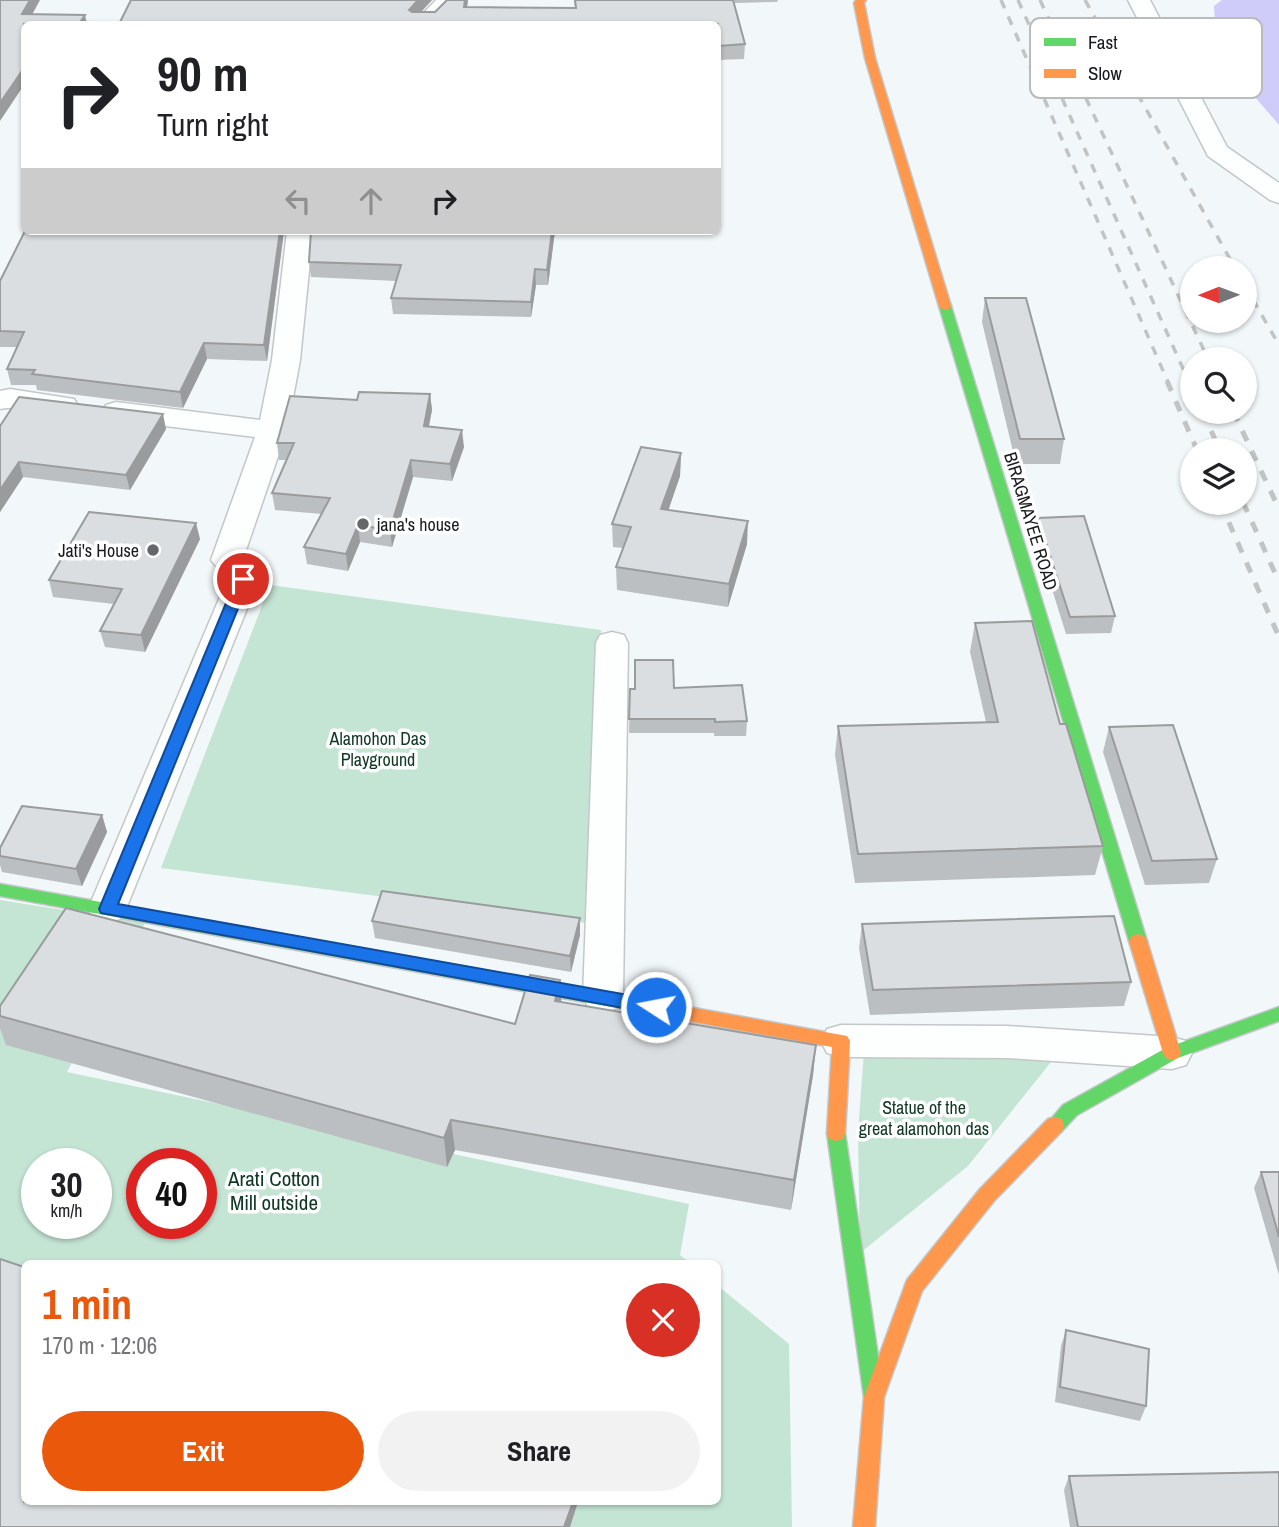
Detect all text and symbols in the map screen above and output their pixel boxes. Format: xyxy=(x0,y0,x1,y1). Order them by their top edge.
legend xyxy=(1030,18,1262,98)
text: Fast xyxy=(1088,29,1118,55)
text: 90 m xyxy=(157,40,249,106)
icon: right xyxy=(42,49,133,140)
text: Slow xyxy=(1088,60,1123,86)
text: Turn right xyxy=(157,103,269,146)
icon: left xyxy=(279,182,317,220)
icon: ahead xyxy=(352,182,390,220)
icon: right xyxy=(425,182,463,220)
north arrow xyxy=(1180,256,1256,332)
map controls xyxy=(1180,256,1257,515)
button: search xyxy=(1180,347,1257,424)
button: layers xyxy=(1180,438,1257,515)
street label: BIRAGMAYEE ROAD xyxy=(998,449,1064,593)
place label: jana's house xyxy=(376,512,459,537)
marker: jana's house xyxy=(355,516,371,532)
place label: Jati's House xyxy=(58,538,139,563)
marker: Jati's House xyxy=(145,542,161,558)
pin xyxy=(213,549,273,609)
icon: arrive xyxy=(224,560,262,598)
park label: Alamohon Das Playground xyxy=(329,726,426,772)
position arrow xyxy=(619,970,693,1044)
park label: Statue of the great alamohon das xyxy=(859,1095,989,1141)
speed limit sign: 40 xyxy=(126,1148,217,1239)
text: 30 xyxy=(51,1161,82,1208)
park label: Arati Cotton Mill outside xyxy=(227,1164,320,1217)
text: km/h xyxy=(51,1198,83,1223)
text: 1 min xyxy=(42,1276,132,1332)
button: close xyxy=(626,1283,700,1357)
text: 170 m · 12:06 xyxy=(42,1330,157,1361)
button: Exit xyxy=(42,1411,364,1491)
button: Share xyxy=(378,1411,700,1491)

